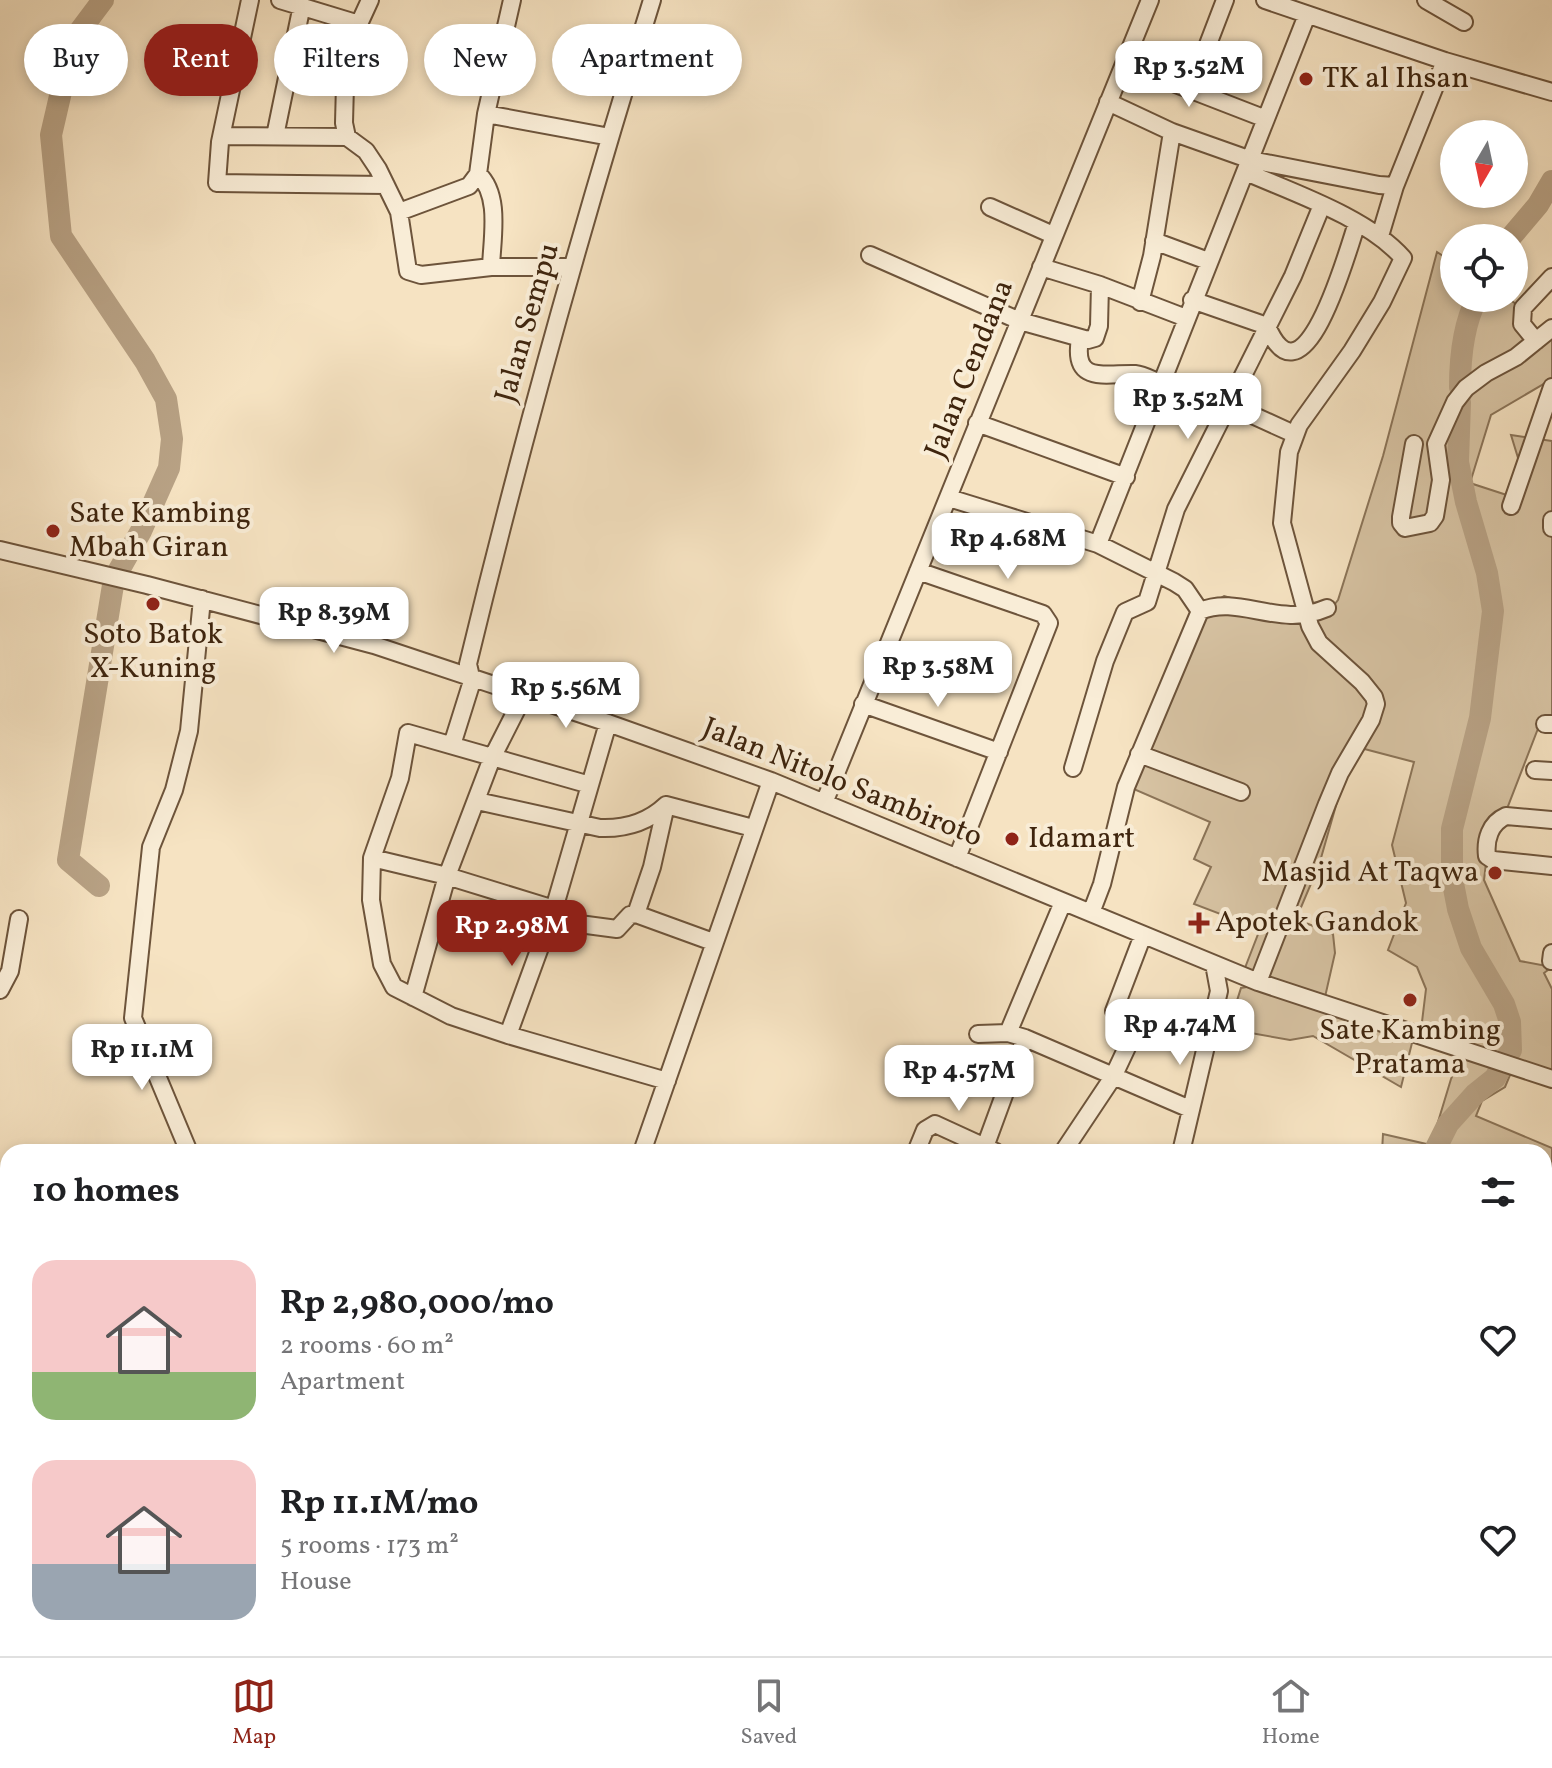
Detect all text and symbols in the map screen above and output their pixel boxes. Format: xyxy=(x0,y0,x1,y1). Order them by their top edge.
chip: Buy xyxy=(24,24,128,96)
chip: Rent xyxy=(144,24,258,96)
chip: Filters xyxy=(274,24,408,96)
chip: New xyxy=(424,24,536,96)
chip: Apartment xyxy=(552,24,742,96)
pin: Rp 3.52M xyxy=(1106,41,1272,109)
text: Rp 3.52M xyxy=(1133,49,1245,85)
place label: TK al Ihsan xyxy=(1322,58,1469,100)
marker: TK al Ihsan xyxy=(1297,70,1315,88)
north arrow xyxy=(1440,120,1528,208)
map controls xyxy=(1440,120,1528,312)
button: locate xyxy=(1440,224,1528,312)
street label: Jalan Sempu xyxy=(485,238,571,408)
street label: Jalan Cendana xyxy=(915,273,1025,465)
pin: Rp 3.52M xyxy=(1105,373,1271,441)
text: Rp 3.52M xyxy=(1132,381,1244,417)
place label: Sate Kambing Mbah Giran xyxy=(69,493,251,569)
pin: Rp 4.68M xyxy=(925,513,1091,581)
text: Rp 4.68M xyxy=(950,521,1066,557)
marker: Sate Kambing Mbah Giran xyxy=(44,522,62,540)
pin: Rp 8.39M xyxy=(251,587,417,655)
marker: Soto Batok X-Kuning xyxy=(144,595,162,613)
text: Rp 8.39M xyxy=(278,595,390,631)
place label: Soto Batok X-Kuning xyxy=(83,614,223,690)
pin: Rp 3.58M xyxy=(855,641,1021,709)
text: Rp 3.58M xyxy=(882,649,994,685)
pin: Rp 5.56M xyxy=(483,662,649,730)
text: Rp 5.56M xyxy=(510,670,622,706)
street label: Jalan Nitolo Sambiroto xyxy=(696,708,988,858)
place label: Idamart xyxy=(1028,818,1135,860)
marker: Idamart xyxy=(1003,830,1021,848)
place label: Masjid At Taqwa xyxy=(1261,852,1479,894)
marker: Masjid At Taqwa xyxy=(1486,864,1504,882)
pin: Rp 2.98M xyxy=(429,900,595,968)
place label: Apotek Gandok xyxy=(1215,902,1419,944)
text: Rp 2.98M xyxy=(455,908,569,944)
marker: Apotek Gandok xyxy=(1190,914,1208,932)
marker: Sate Kambing Pratama xyxy=(1401,991,1419,1009)
pin: Rp 4.74M xyxy=(1097,999,1263,1067)
text: Rp 4.74M xyxy=(1123,1007,1237,1043)
place label: Sate Kambing Pratama xyxy=(1319,1010,1501,1086)
pin: Rp 11.1M xyxy=(59,1024,225,1092)
text: Rp 11.1M xyxy=(90,1032,194,1068)
pin: Rp 4.57M xyxy=(876,1045,1042,1113)
text: Rp 4.57M xyxy=(903,1053,1015,1089)
text: 10 homes xyxy=(32,1169,180,1216)
icon: filters xyxy=(1476,1170,1520,1214)
text: Rp 2,980,000/mo xyxy=(280,1281,554,1328)
icon: home xyxy=(96,1292,192,1388)
icon: heart xyxy=(1476,1318,1520,1362)
text: 2 rooms · 60 m² xyxy=(280,1328,454,1364)
text: Apartment xyxy=(280,1364,405,1400)
text: Rp 11.1M/mo xyxy=(280,1481,478,1528)
icon: home xyxy=(96,1492,192,1588)
icon: heart xyxy=(1476,1518,1520,1562)
text: 5 rooms · 173 m² xyxy=(280,1528,459,1564)
text: House xyxy=(280,1564,352,1600)
tab: Map xyxy=(232,1674,276,1753)
tab: Saved xyxy=(741,1674,797,1753)
tab: Home xyxy=(1262,1674,1320,1753)

